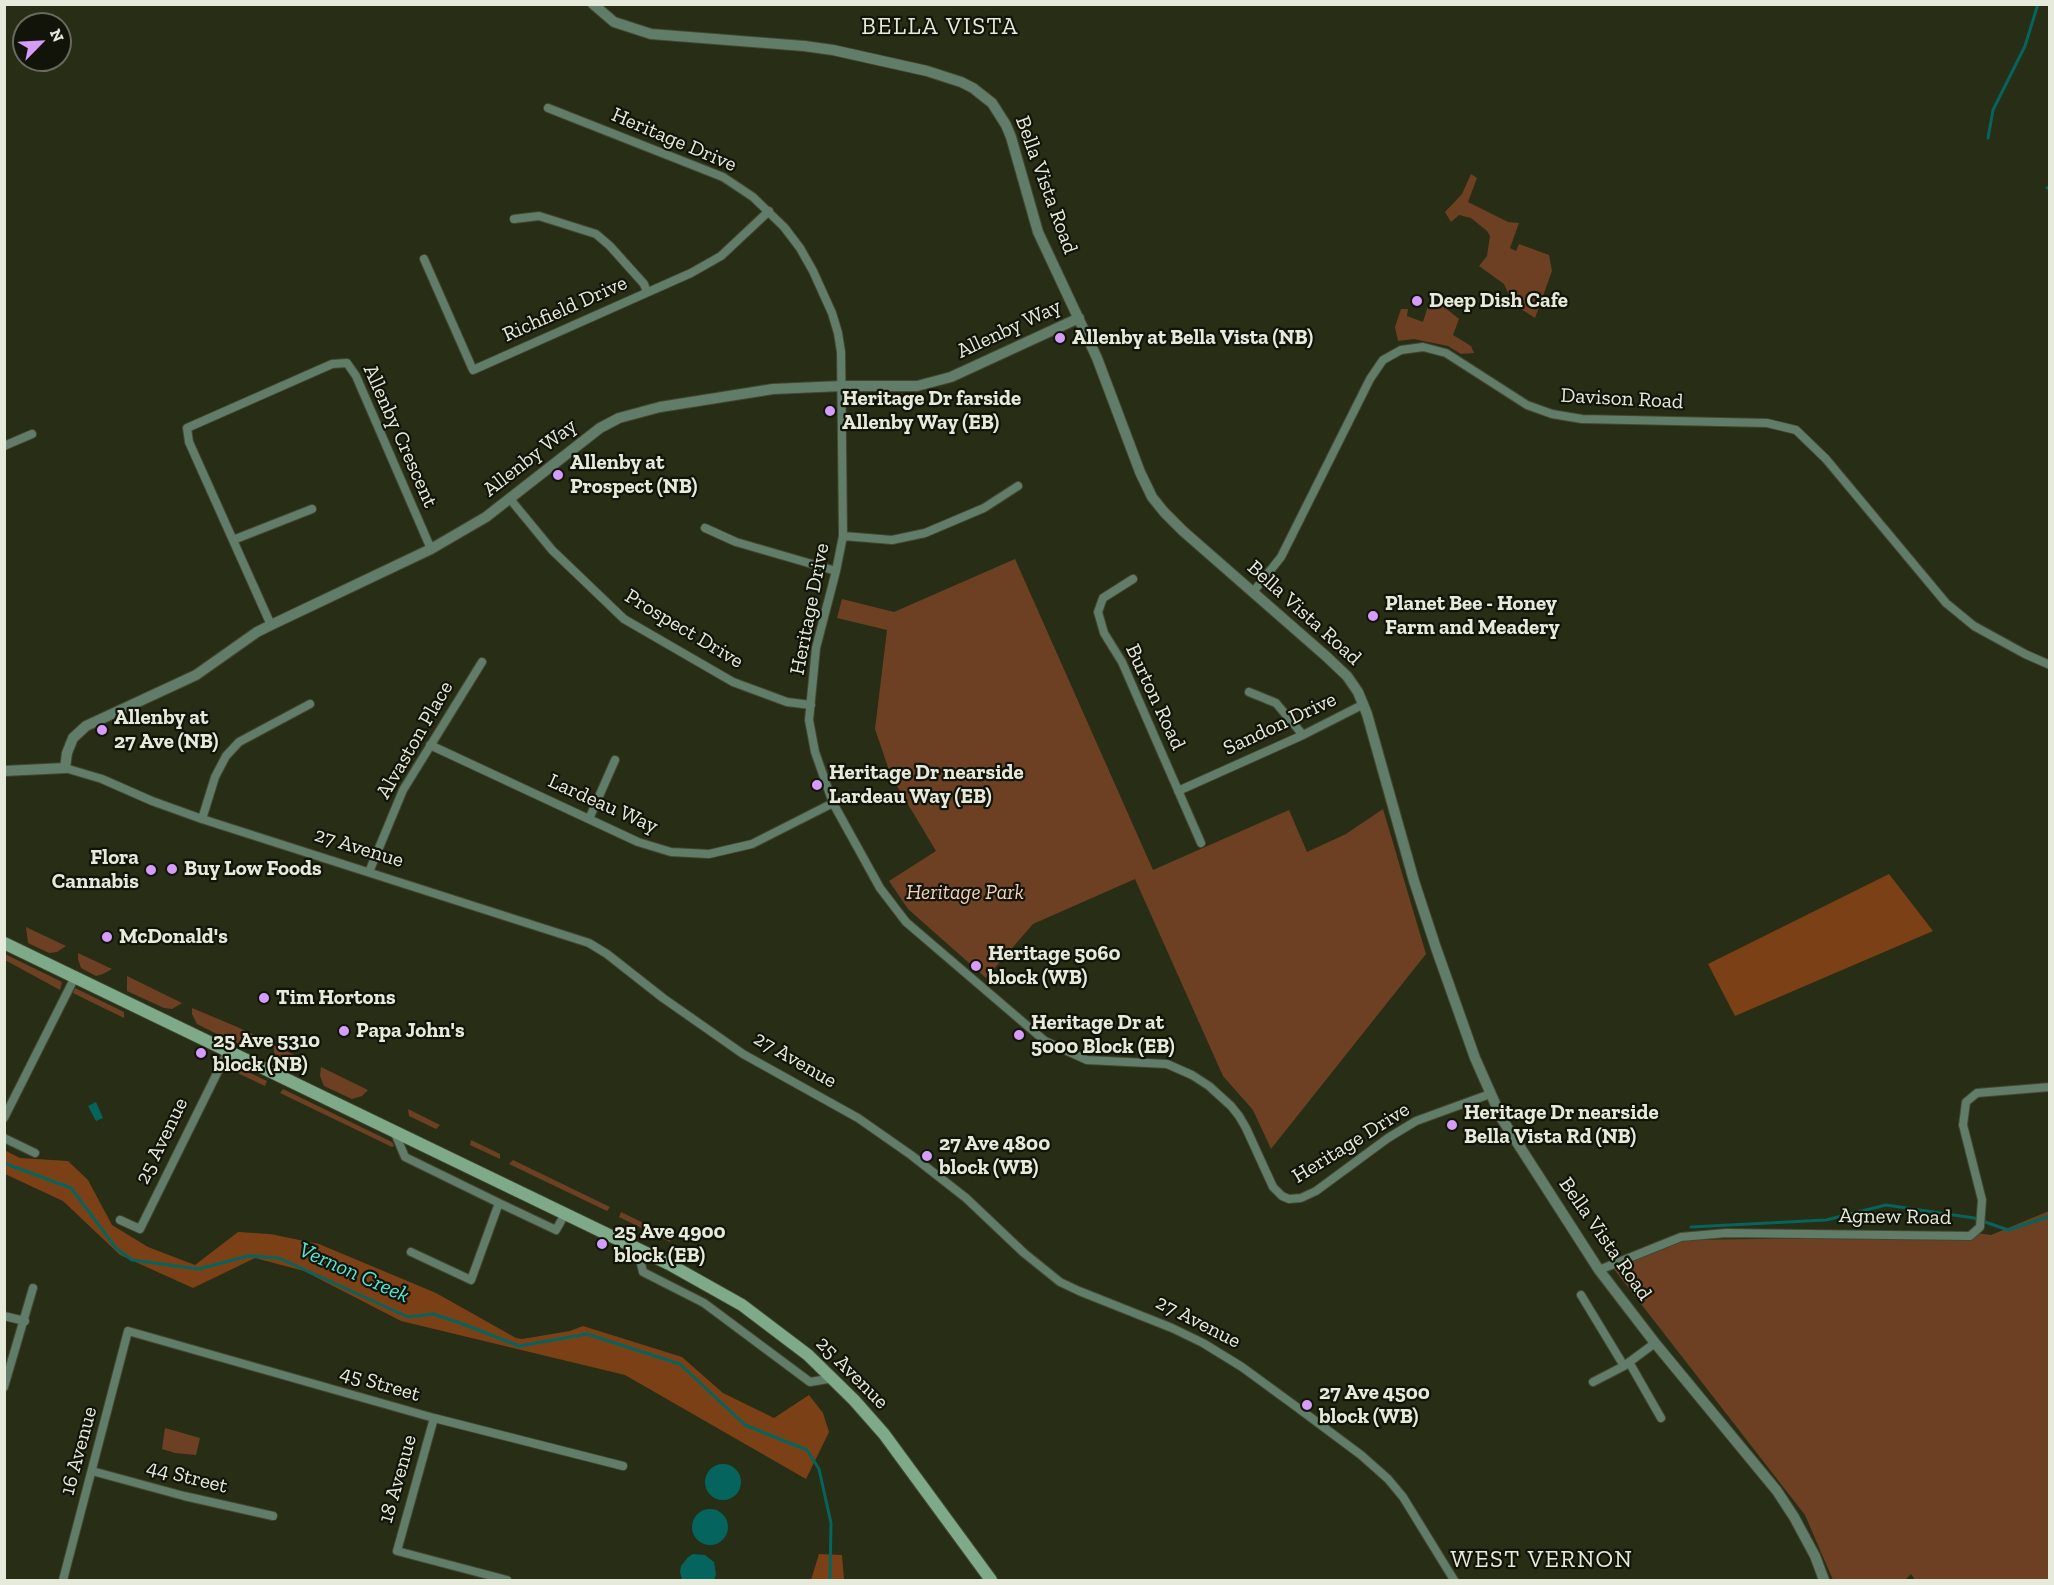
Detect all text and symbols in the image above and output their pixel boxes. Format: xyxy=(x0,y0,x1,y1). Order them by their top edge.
north arrow xyxy=(12,12,72,72)
district label: BELLA VISTA xyxy=(861,13,1019,41)
text: N xyxy=(46,26,68,45)
street label: Heritage Drive xyxy=(608,102,740,178)
street label: Bella Vista Road xyxy=(1009,113,1083,257)
street label: Richfield Drive xyxy=(499,270,631,348)
place label: Deep Dish Cafe xyxy=(1429,288,1568,314)
street label: Allenby Way xyxy=(953,294,1065,364)
marker: Deep Dish Cafe xyxy=(1410,294,1424,308)
place label: Allenby at Bella Vista (NB) xyxy=(1072,325,1313,351)
marker: Allenby at Bella Vista (NB) xyxy=(1053,331,1067,345)
street label: Allenby Crescent xyxy=(357,361,443,511)
street label: Davison Road xyxy=(1560,383,1684,415)
place label: Heritage Dr farside Allenby Way (EB) xyxy=(842,386,1021,436)
marker: Heritage Dr farside Allenby Way (EB) xyxy=(823,404,837,418)
street label: Allenby Way xyxy=(478,414,582,502)
place label: Allenby at Prospect (NB) xyxy=(570,450,697,500)
marker: Allenby at Prospect (NB) xyxy=(551,468,565,482)
street label: Heritage Drive xyxy=(785,541,835,677)
street label: Bella Vista Road xyxy=(1242,555,1366,671)
street label: Prospect Drive xyxy=(620,584,748,674)
place label: Planet Bee - Honey Farm and Meadery xyxy=(1385,591,1560,641)
marker: Planet Bee - Honey Farm and Meadery xyxy=(1366,609,1380,623)
street label: Burton Road xyxy=(1120,640,1190,754)
street label: Alvaston Place xyxy=(371,677,459,803)
street label: Sandon Drive xyxy=(1219,687,1341,761)
place label: Allenby at 27 Ave (NB) xyxy=(114,705,218,755)
marker: Allenby at 27 Ave (NB) xyxy=(95,723,109,737)
place label: Heritage Dr nearside Lardeau Way (EB) xyxy=(829,760,1024,810)
street label: Lardeau Way xyxy=(544,769,662,839)
marker: Heritage Dr nearside Lardeau Way (EB) xyxy=(810,778,824,792)
street label: 27 Avenue xyxy=(311,823,407,873)
place label: Flora Cannabis xyxy=(52,845,139,895)
place label: Buy Low Foods xyxy=(184,856,322,882)
marker: Buy Low Foods xyxy=(165,862,179,876)
marker: Flora Cannabis xyxy=(144,863,158,877)
park label: Heritage Park xyxy=(906,880,1024,906)
place label: McDonald's xyxy=(119,924,228,950)
marker: McDonald's xyxy=(100,930,114,944)
place label: Heritage 5060 block (WB) xyxy=(988,941,1121,991)
marker: Heritage 5060 block (WB) xyxy=(969,959,983,973)
place label: Tim Hortons xyxy=(276,985,396,1011)
marker: Tim Hortons xyxy=(257,991,271,1005)
place label: Heritage Dr at 5000 Block (EB) xyxy=(1031,1010,1175,1060)
place label: Papa John's xyxy=(356,1018,465,1044)
marker: Papa John's xyxy=(337,1024,351,1038)
street label: 27 Avenue xyxy=(749,1026,841,1094)
place label: 25 Ave 5310 block (NB) xyxy=(213,1028,320,1078)
marker: Heritage Dr at 5000 Block (EB) xyxy=(1012,1028,1026,1042)
marker: 25 Ave 5310 block (NB) xyxy=(194,1046,208,1060)
street label: 25 Avenue xyxy=(130,1094,194,1188)
street label: Heritage Drive xyxy=(1288,1097,1414,1189)
place label: Heritage Dr nearside Bella Vista Rd (NB) xyxy=(1464,1100,1659,1150)
marker: Heritage Dr nearside Bella Vista Rd (NB) xyxy=(1445,1118,1459,1132)
place label: 27 Ave 4800 block (WB) xyxy=(939,1131,1050,1181)
marker: 27 Ave 4800 block (WB) xyxy=(920,1149,934,1163)
street label: Bella Vista Road xyxy=(1553,1172,1657,1306)
street label: Agnew Road xyxy=(1839,1203,1951,1231)
place label: 25 Ave 4900 block (EB) xyxy=(614,1219,726,1269)
water label: Vernon Creek xyxy=(295,1237,413,1309)
marker: 25 Ave 4900 block (EB) xyxy=(595,1237,609,1251)
street label: 27 Avenue xyxy=(1151,1290,1245,1354)
street label: 25 Avenue xyxy=(810,1331,894,1415)
street label: 45 Street xyxy=(337,1361,423,1407)
place label: 27 Ave 4500 block (WB) xyxy=(1319,1380,1430,1430)
marker: 27 Ave 4500 block (WB) xyxy=(1300,1398,1314,1412)
street label: 16 Avenue xyxy=(55,1404,103,1498)
street label: 18 Avenue xyxy=(373,1432,423,1526)
street label: 44 Street xyxy=(144,1455,230,1499)
district label: WEST VERNON xyxy=(1451,1546,1633,1574)

